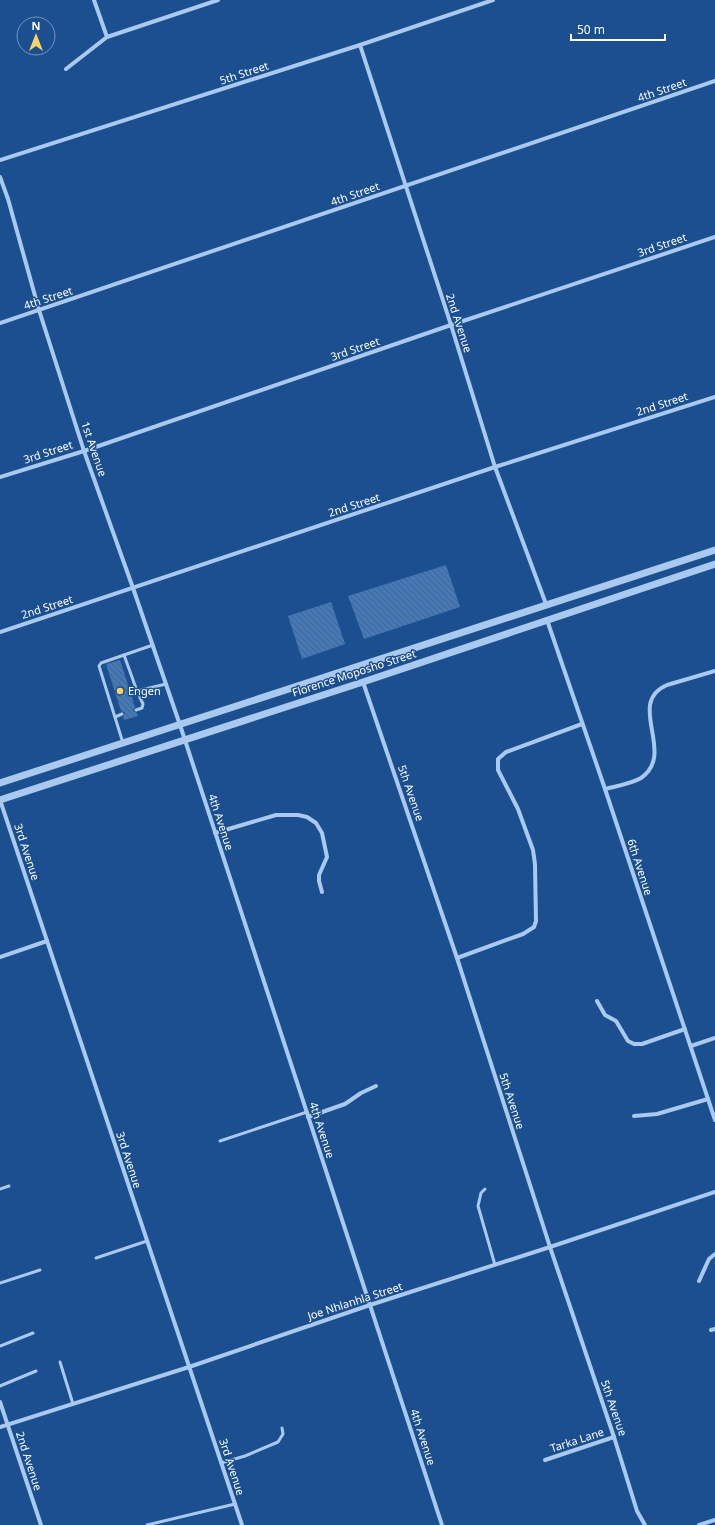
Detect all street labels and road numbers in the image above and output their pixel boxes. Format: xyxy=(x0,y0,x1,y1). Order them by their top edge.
street label: 5th Street xyxy=(217,58,270,87)
street label: 4th Street xyxy=(635,74,688,105)
street label: 4th Street xyxy=(328,178,381,209)
street label: 3rd Street xyxy=(635,229,688,260)
street label: 4th Street xyxy=(21,283,74,312)
street label: 2nd Avenue xyxy=(443,291,476,354)
street label: 3rd Street xyxy=(328,333,381,364)
street label: 2nd Street xyxy=(634,388,690,419)
street label: 1st Avenue xyxy=(78,419,111,478)
street label: 3rd Street xyxy=(21,437,74,467)
street label: 2nd Street xyxy=(326,489,382,520)
street label: 2nd Street xyxy=(19,591,75,622)
street label: Florence Moposho Street xyxy=(290,645,418,700)
street label: 5th Avenue xyxy=(395,763,428,823)
street label: 4th Avenue xyxy=(205,792,238,852)
street label: 3rd Avenue xyxy=(11,822,44,882)
street label: 6th Avenue xyxy=(624,837,657,897)
street label: 5th Avenue xyxy=(496,1071,529,1131)
street label: 4th Avenue xyxy=(306,1100,339,1160)
street label: 3rd Avenue xyxy=(113,1130,146,1190)
street label: Joe Nhlanhla Street xyxy=(304,1278,404,1323)
street label: 5th Avenue xyxy=(598,1378,631,1438)
street label: 4th Avenue xyxy=(407,1407,440,1467)
street label: Tarka Lane xyxy=(548,1424,606,1455)
street label: 2nd Avenue xyxy=(13,1429,46,1492)
street label: 3rd Avenue xyxy=(216,1437,249,1497)

